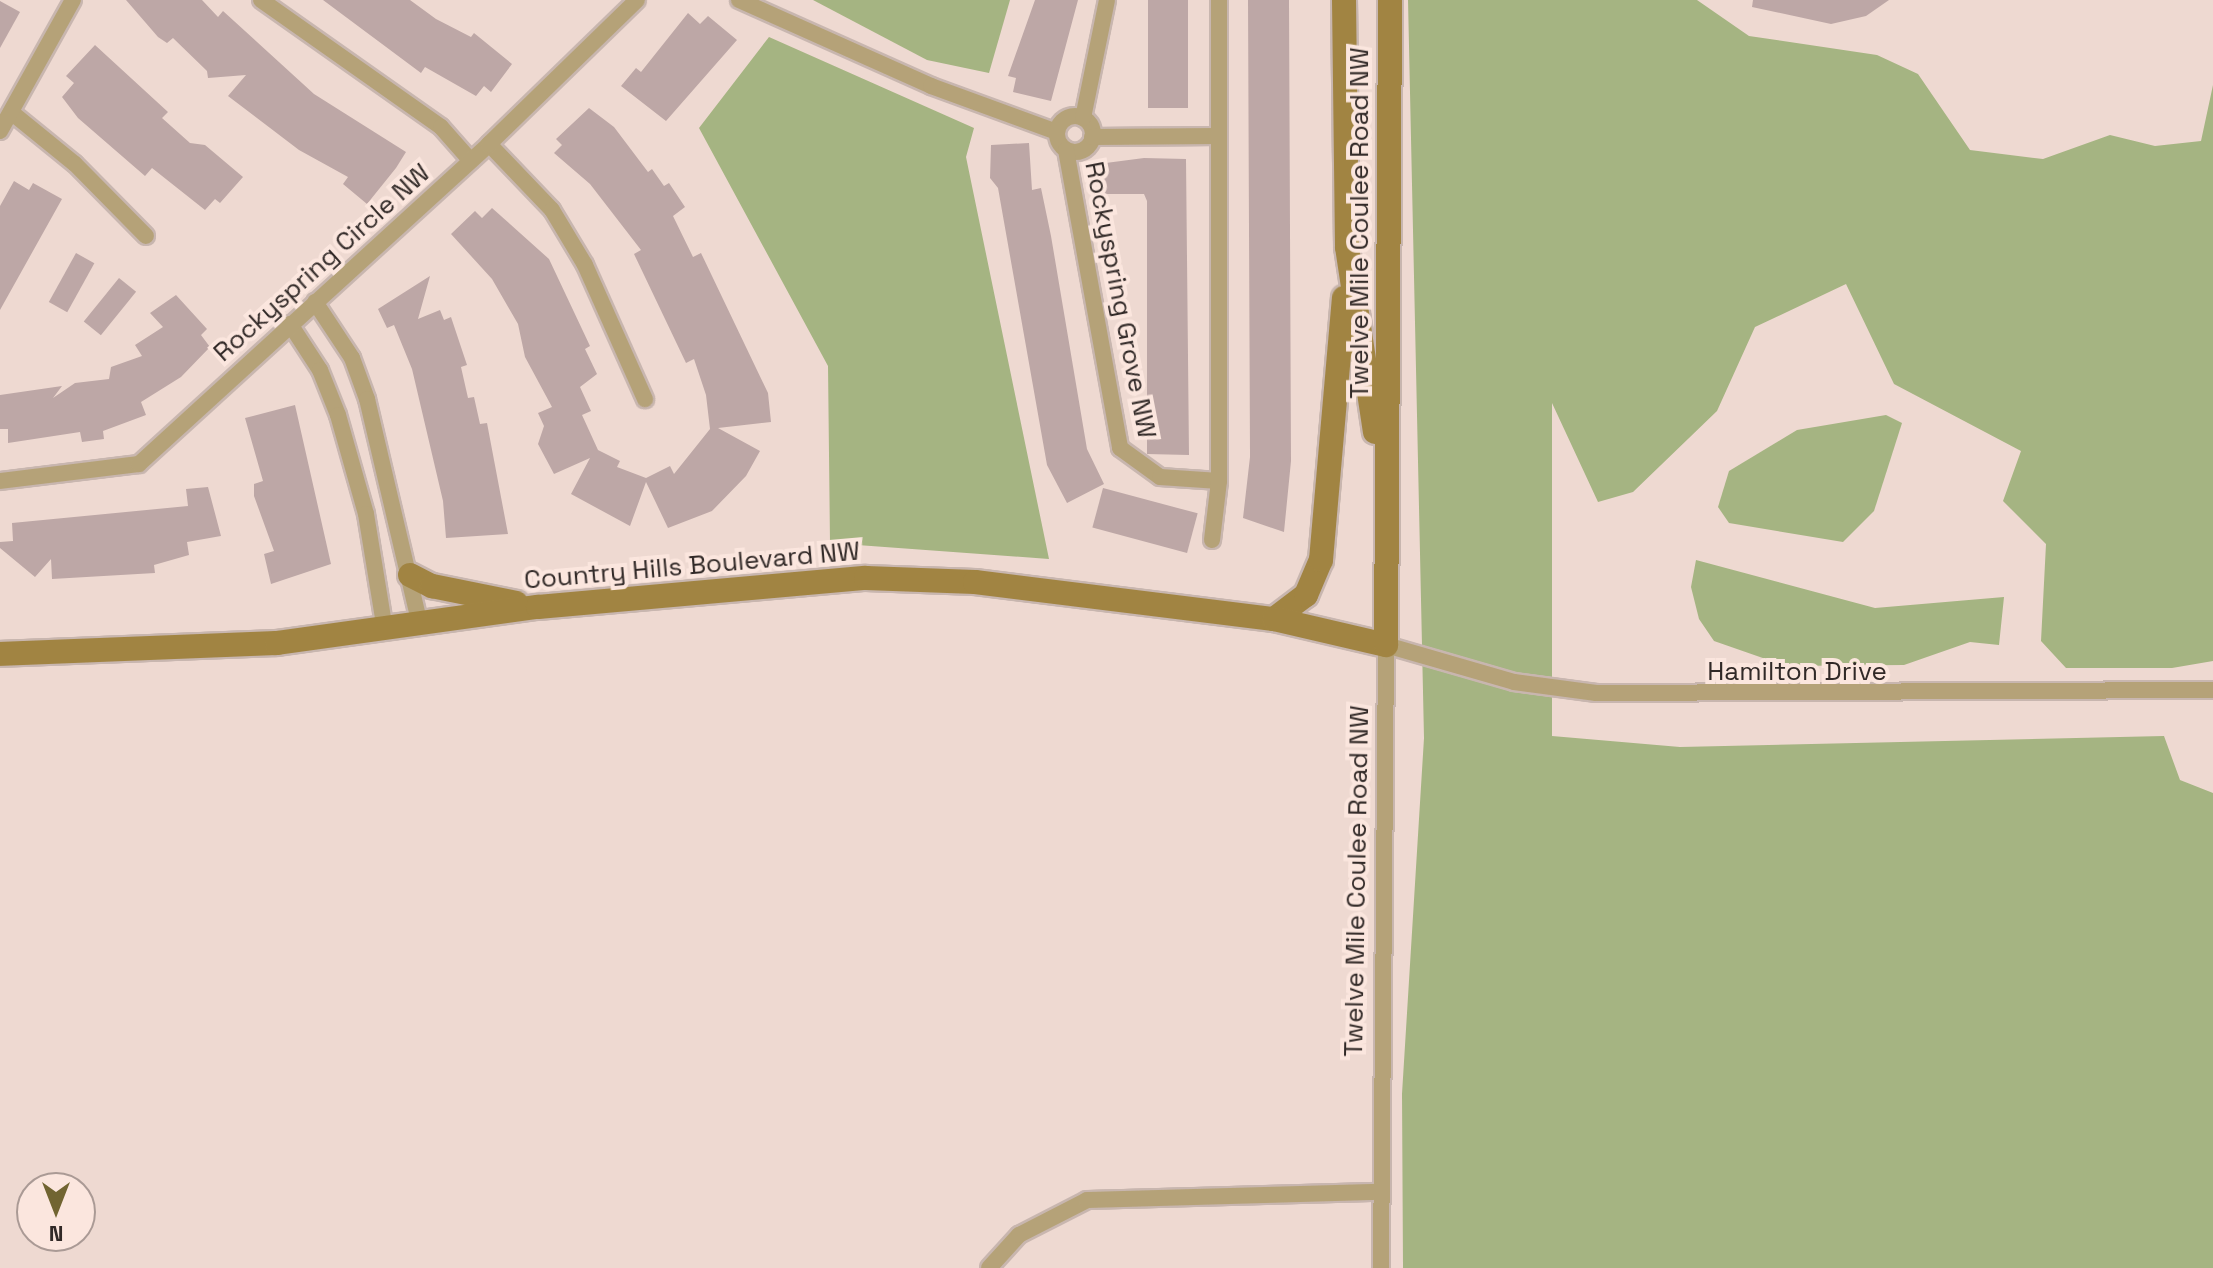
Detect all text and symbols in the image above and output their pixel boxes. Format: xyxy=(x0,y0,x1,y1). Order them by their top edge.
street label: Twelve Mile Coulee Road NW xyxy=(1344,47,1376,399)
street label: Rockyspring Circle NW xyxy=(207,158,437,368)
street label: Rockyspring Grove NW xyxy=(1078,159,1162,441)
street label: Country Hills Boulevard NW xyxy=(523,536,861,596)
street label: Hamilton Drive xyxy=(1707,656,1887,688)
street label: Twelve Mile Coulee Road NW xyxy=(1338,705,1376,1057)
north arrow xyxy=(16,1172,96,1252)
text: N xyxy=(49,1220,63,1248)

